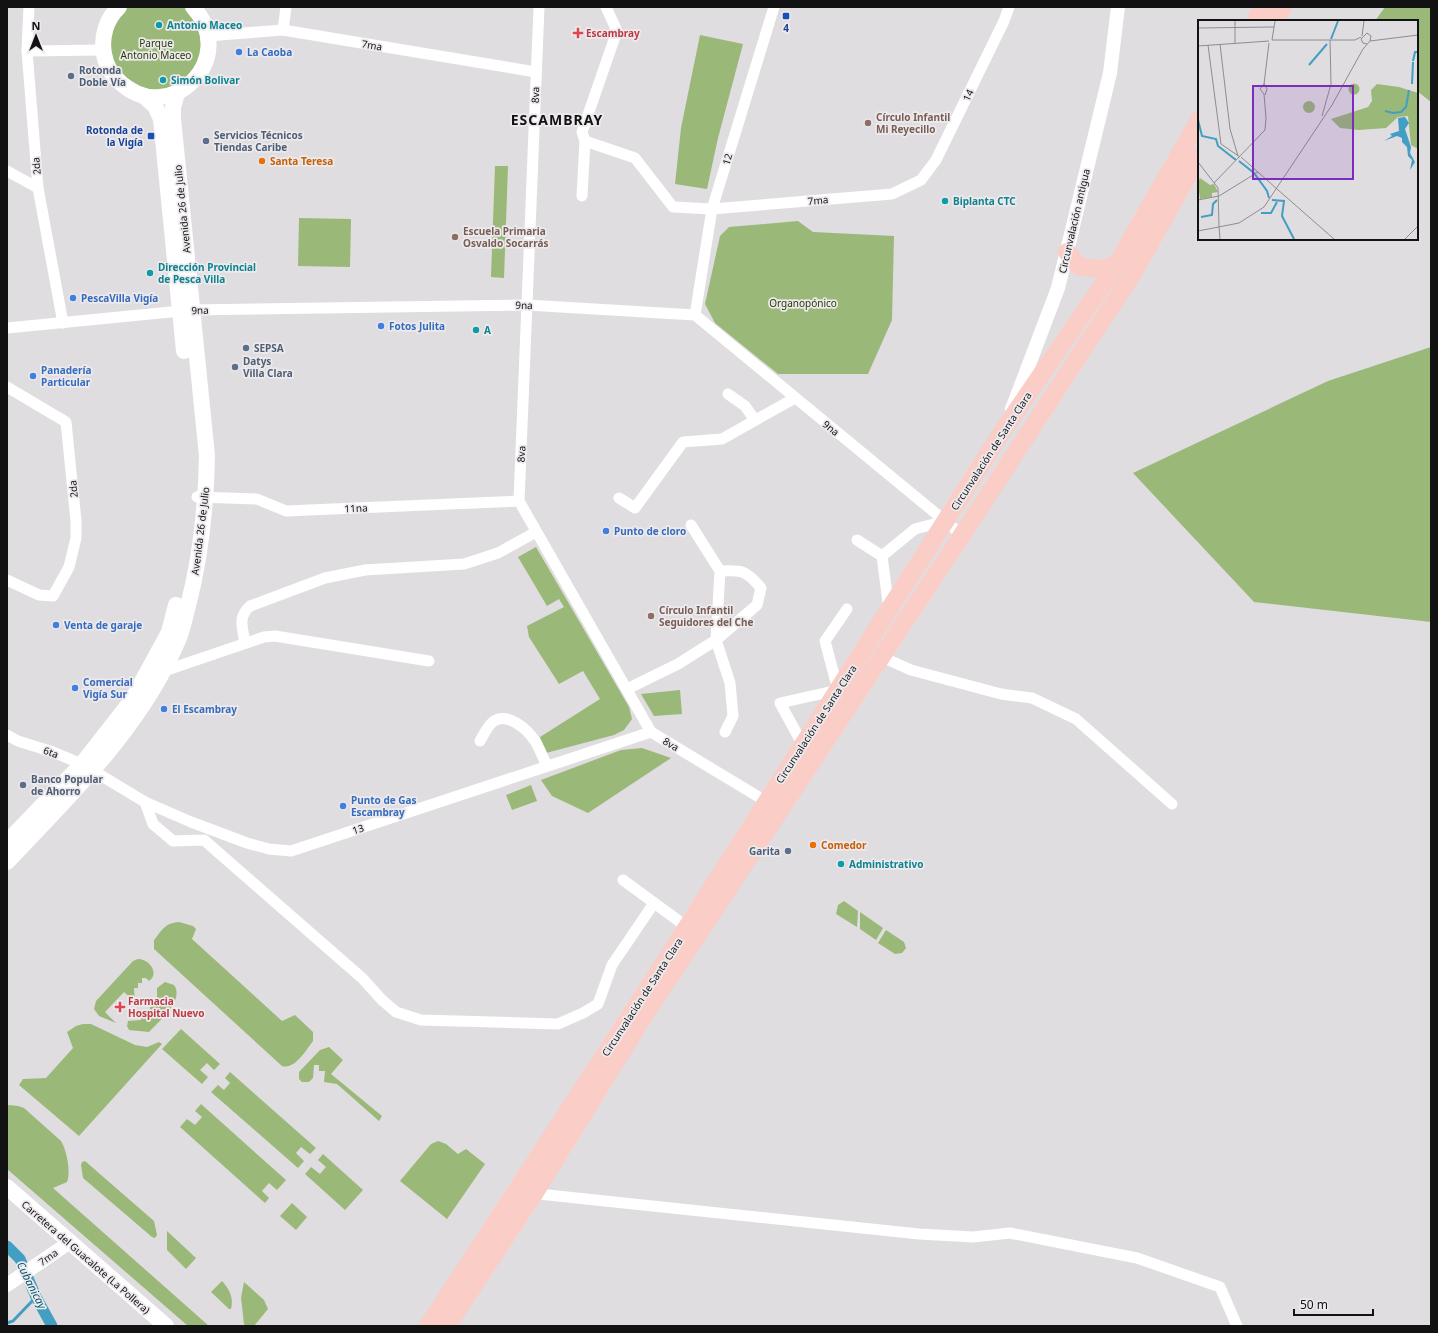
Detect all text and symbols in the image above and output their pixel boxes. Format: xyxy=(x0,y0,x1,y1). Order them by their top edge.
marker: 4 xyxy=(781,11,791,21)
north arrow xyxy=(16,16,56,56)
text: N xyxy=(32,18,40,33)
place label: Antonio Maceo xyxy=(167,18,242,32)
marker: Antonio Maceo xyxy=(154,20,164,30)
inset map xyxy=(1198,20,1418,240)
place label: 4 xyxy=(783,21,789,35)
place label: Escambray xyxy=(586,26,640,40)
marker: Escambray xyxy=(573,28,583,38)
park label: Parque Antonio Maceo xyxy=(121,36,191,62)
street label: 7ma xyxy=(361,36,383,54)
place label: La Caoba xyxy=(247,45,292,59)
marker: La Caoba xyxy=(234,47,244,57)
place label: Rotonda Doble Vía xyxy=(79,63,126,89)
marker: Rotonda Doble Vía xyxy=(66,71,76,81)
place label: Simón Bolivar xyxy=(171,73,240,87)
marker: Simón Bolivar xyxy=(158,75,168,85)
street label: 8va xyxy=(528,87,542,103)
street label: 14 xyxy=(959,87,977,103)
district label: ESCAMBRAY xyxy=(511,110,603,129)
place label: Círculo Infantil Mi Reyecillo xyxy=(876,110,950,136)
marker: Círculo Infantil Mi Reyecillo xyxy=(863,118,873,128)
place label: Rotonda de la Vigía xyxy=(86,123,143,149)
place label: Servicios Técnicos Tiendas Caribe xyxy=(214,128,303,154)
marker: Rotonda de la Vigía xyxy=(146,131,156,141)
marker: Servicios Técnicos Tiendas Caribe xyxy=(201,136,211,146)
street label: 12 xyxy=(719,151,735,167)
place label: Santa Teresa xyxy=(270,154,333,168)
marker: Santa Teresa xyxy=(257,156,267,166)
street label: 2da xyxy=(28,157,44,175)
street label: Avenida 26 de Julio xyxy=(170,164,194,254)
street label: Circunvalación antigua xyxy=(1055,167,1093,275)
street label: 7ma xyxy=(807,192,829,208)
place label: Biplanta CTC xyxy=(953,194,1016,208)
marker: Biplanta CTC xyxy=(940,196,950,206)
place label: Escuela Primaria Osvaldo Socarrás xyxy=(463,224,548,250)
marker: Escuela Primaria Osvaldo Socarrás xyxy=(450,232,460,242)
place label: Dirección Provincial de Pesca Villa xyxy=(158,260,256,286)
marker: Dirección Provincial de Pesca Villa xyxy=(145,268,155,278)
place label: PescaVilla Vigía xyxy=(81,291,158,305)
marker: PescaVilla Vigía xyxy=(68,293,78,303)
park label: Organopónico xyxy=(769,296,837,310)
street label: 9na xyxy=(515,298,533,312)
street label: 9na xyxy=(191,303,209,317)
place label: Fotos Julita xyxy=(389,319,445,333)
marker: Fotos Julita xyxy=(376,321,386,331)
place label: A xyxy=(484,323,491,337)
marker: A xyxy=(471,325,481,335)
place label: SEPSA xyxy=(254,341,284,355)
marker: SEPSA xyxy=(241,343,251,353)
place label: Datys Villa Clara xyxy=(243,354,293,380)
marker: Datys Villa Clara xyxy=(230,362,240,372)
place label: Panadería Particular xyxy=(41,363,91,389)
marker: Panadería Particular xyxy=(28,371,38,381)
street label: Circunvalación de Santa Clara xyxy=(947,389,1035,513)
street label: 9na xyxy=(820,417,842,439)
street label: 8va xyxy=(514,445,528,463)
street label: 2da xyxy=(65,480,81,498)
street label: Avenida 26 de Julio xyxy=(188,486,212,576)
street label: 11na xyxy=(344,500,368,516)
place label: Punto de cloro xyxy=(614,524,686,538)
marker: Punto de cloro xyxy=(601,526,611,536)
place label: Círculo Infantil Seguidores del Che xyxy=(659,603,754,629)
marker: Círculo Infantil Seguidores del Che xyxy=(646,611,656,621)
place label: Venta de garaje xyxy=(64,618,142,632)
marker: Venta de garaje xyxy=(51,620,61,630)
street label: Circunvalación de Santa Clara xyxy=(772,662,860,786)
place label: Comercial Vigía Sur xyxy=(83,675,133,701)
marker: Comercial Vigía Sur xyxy=(70,683,80,693)
place label: El Escambray xyxy=(172,702,237,716)
marker: El Escambray xyxy=(159,704,169,714)
street label: 8va xyxy=(660,734,682,754)
street label: 6ta xyxy=(42,743,60,761)
place label: Banco Popular de Ahorro xyxy=(31,772,103,798)
marker: Banco Popular de Ahorro xyxy=(18,780,28,790)
place label: Punto de Gas Escambray xyxy=(351,793,417,819)
marker: Punto de Gas Escambray xyxy=(338,801,348,811)
street label: 13 xyxy=(350,820,366,837)
place label: Comedor xyxy=(821,838,867,852)
marker: Comedor xyxy=(808,840,818,850)
place label: Garita xyxy=(749,844,780,858)
marker: Garita xyxy=(783,846,793,856)
place label: Administrativo xyxy=(849,857,923,871)
marker: Administrativo xyxy=(836,859,846,869)
street label: Circunvalación de Santa Clara xyxy=(598,935,686,1059)
place label: Farmacia Hospital Nuevo xyxy=(128,994,205,1020)
marker: Farmacia Hospital Nuevo xyxy=(115,1002,125,1012)
street label: Carretera del Guacalote (La Pollera) xyxy=(19,1197,153,1317)
street label: 7ma xyxy=(36,1245,60,1269)
water label: Cubanicay xyxy=(14,1259,51,1312)
scale bar xyxy=(1294,1291,1373,1317)
text: 50 m xyxy=(1300,1296,1328,1313)

